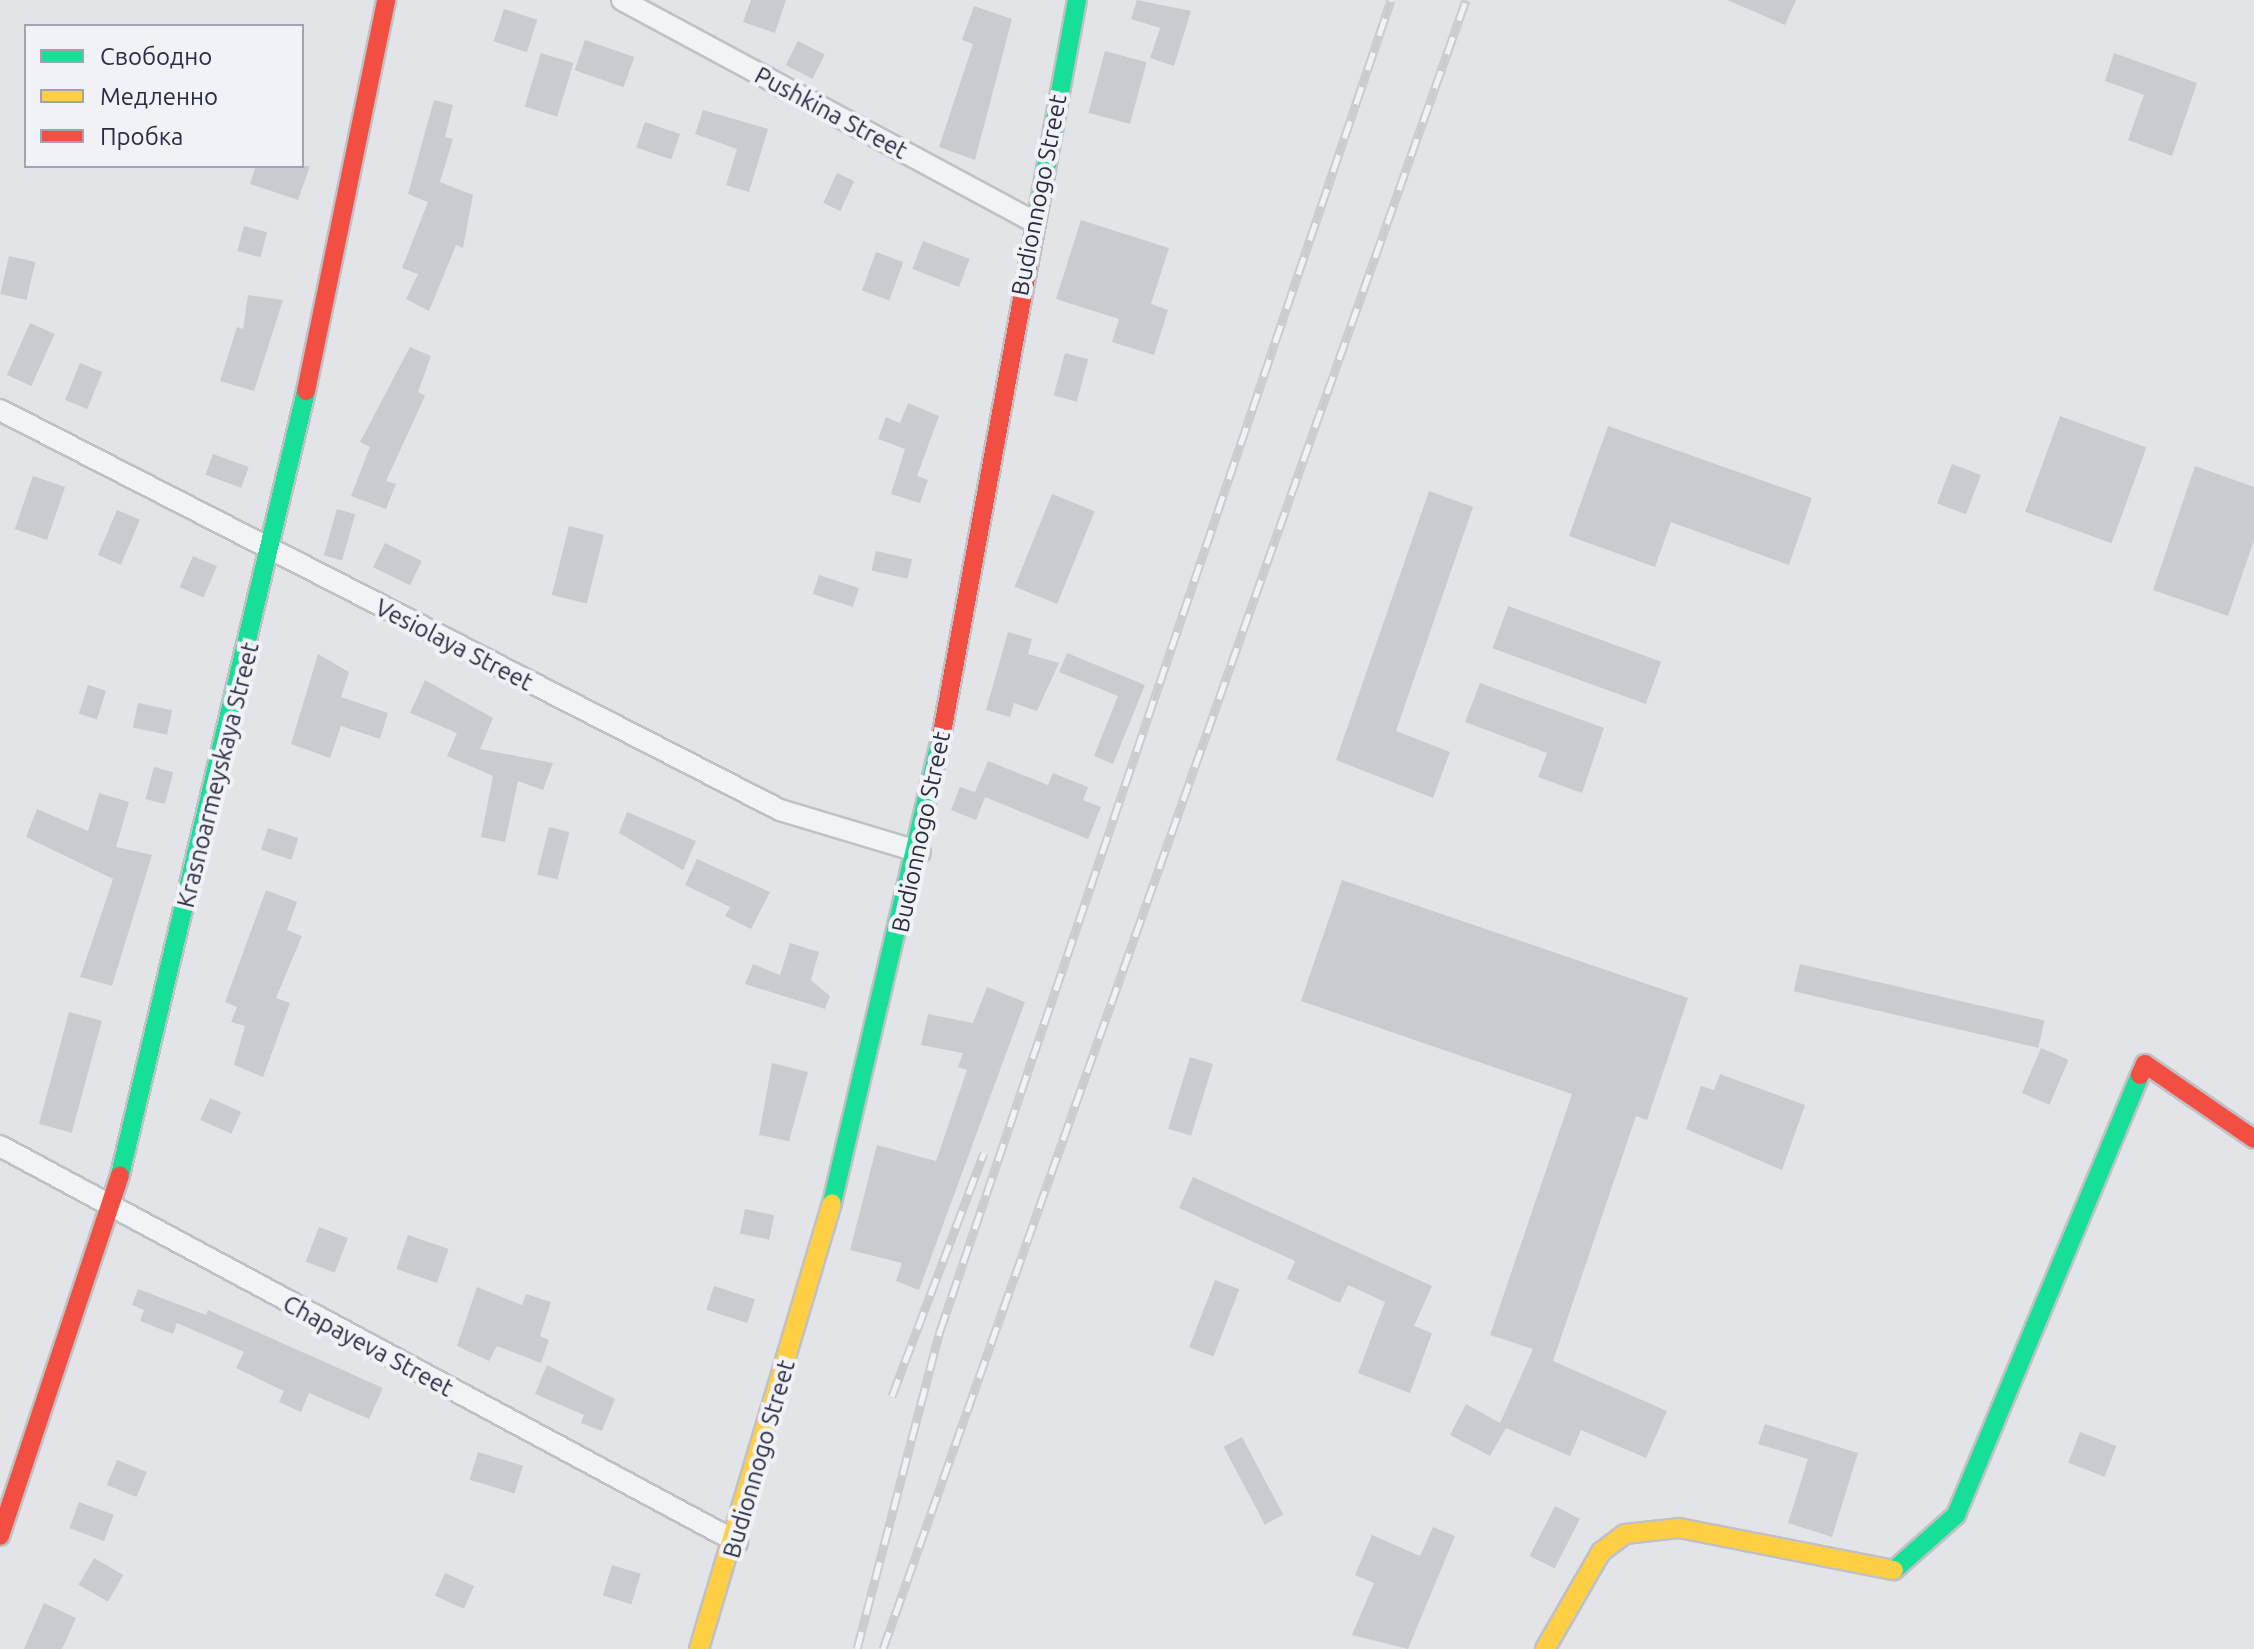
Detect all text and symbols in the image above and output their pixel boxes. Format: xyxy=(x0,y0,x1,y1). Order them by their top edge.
legend xyxy=(24,24,304,168)
text: Свободно xyxy=(100,43,212,70)
street label: Pushkina Street xyxy=(750,61,912,165)
text: Медленно xyxy=(100,83,218,110)
street label: Budionnogo Street xyxy=(1005,92,1073,298)
text: Пробка xyxy=(100,123,183,150)
street label: Vesiolaya Street xyxy=(370,593,538,697)
street label: Krasnoarmeyskaya Street xyxy=(171,639,265,911)
street label: Budionnogo Street xyxy=(886,729,956,935)
street label: Chapayeva Street xyxy=(278,1289,458,1403)
street label: Budionnogo Street xyxy=(717,1357,801,1561)

